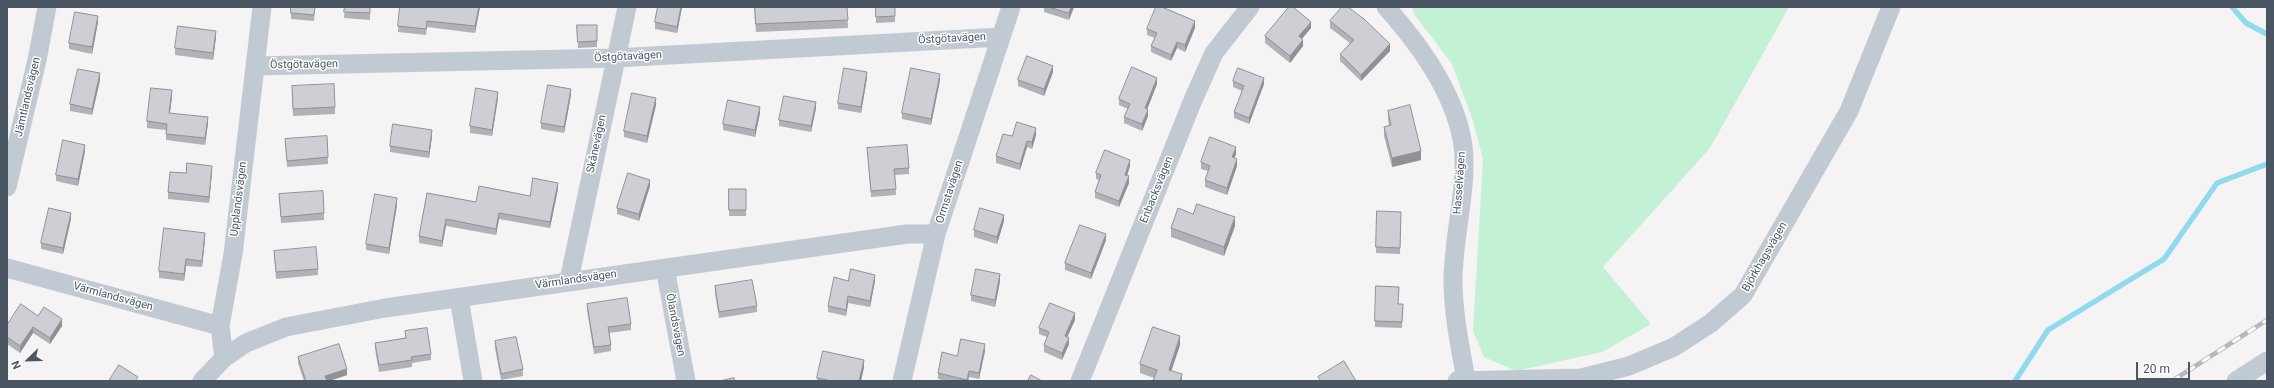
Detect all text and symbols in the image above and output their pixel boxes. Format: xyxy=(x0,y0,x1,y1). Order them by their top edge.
street label: Östgötavägen xyxy=(918,31,986,47)
street label: Östgötavägen xyxy=(594,49,662,65)
street label: Jämtlandsvägen xyxy=(12,56,44,138)
street label: Östgötavägen xyxy=(270,58,338,72)
street label: Skånevägen xyxy=(584,114,610,174)
street label: Hasselvägen xyxy=(1451,151,1469,215)
street label: Enbacksvägen xyxy=(1138,155,1176,225)
street label: Ormstavägen xyxy=(934,159,966,225)
street label: Upplandsvägen xyxy=(228,161,250,237)
street label: Björkhagsvägen xyxy=(1740,220,1790,294)
street label: Värmlandsvägen xyxy=(534,268,618,292)
street label: Värmlandsvägen xyxy=(72,280,154,314)
street label: Ölandsvägen xyxy=(662,293,688,357)
north arrow xyxy=(8,340,48,380)
scale bar xyxy=(2138,354,2192,380)
text: N xyxy=(9,359,24,371)
text: 20 m xyxy=(2143,362,2170,376)

